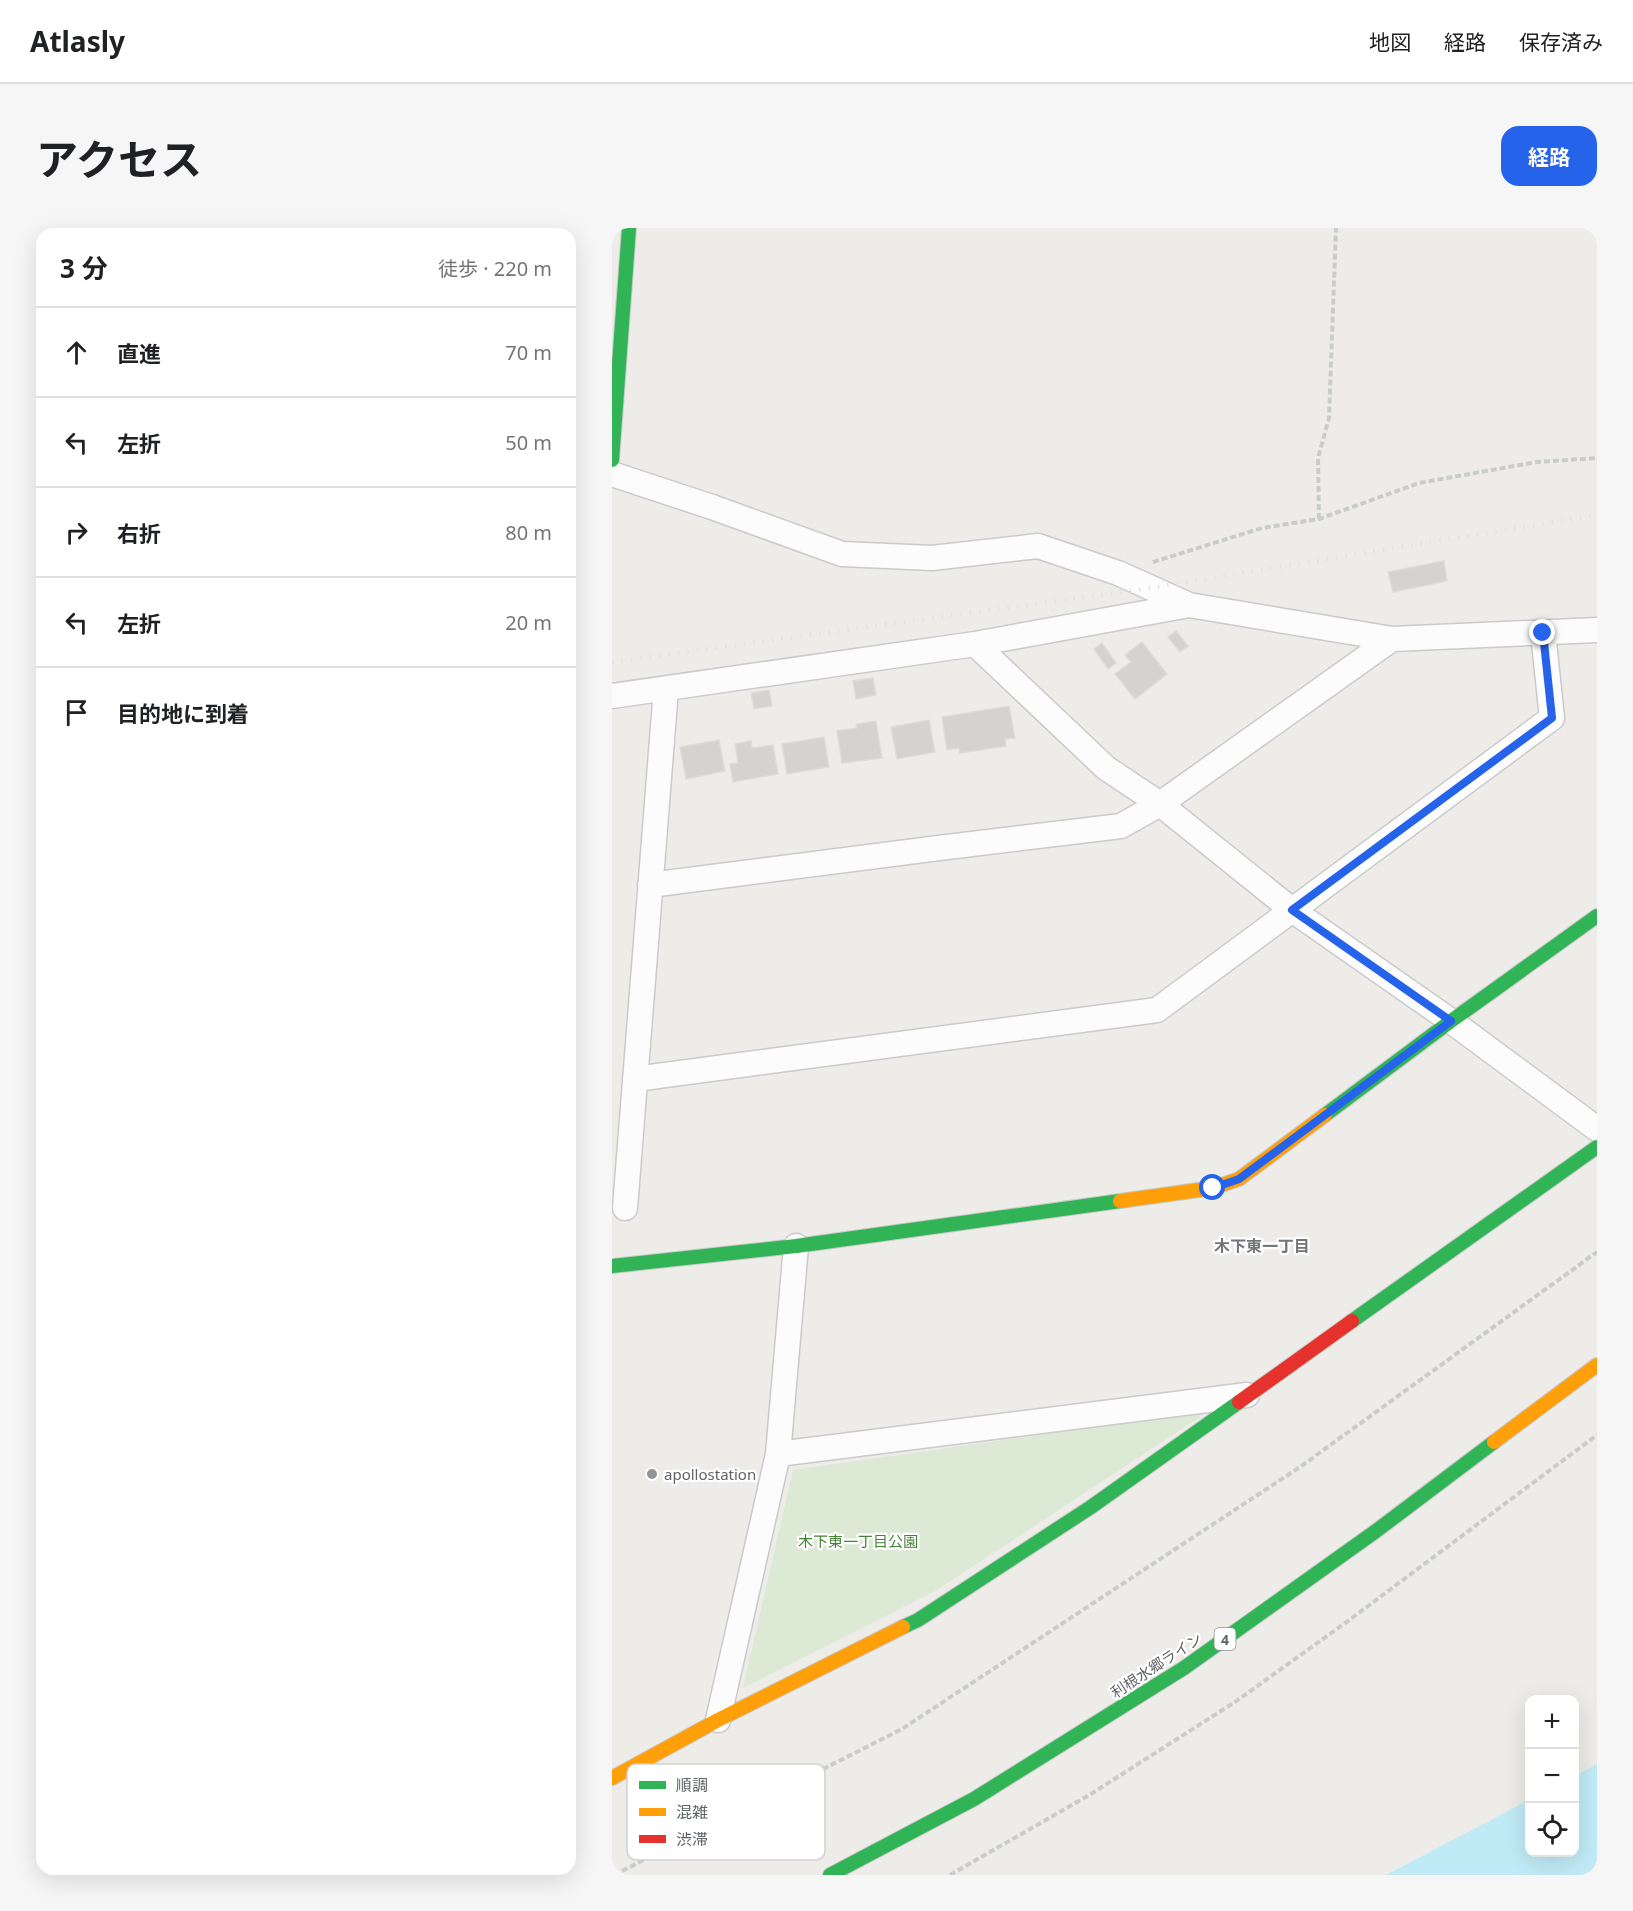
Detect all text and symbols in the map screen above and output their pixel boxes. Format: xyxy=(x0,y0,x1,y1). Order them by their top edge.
text: Atlasly xyxy=(30,22,125,60)
text: 地図 xyxy=(1369,28,1411,56)
text: 経路 xyxy=(1444,28,1486,56)
text: 保存済み xyxy=(1519,28,1603,56)
button: 経路 xyxy=(1501,126,1597,186)
text: アクセス xyxy=(36,130,202,187)
text: 3 分 xyxy=(60,250,108,286)
text: 徒歩 · 220 m xyxy=(438,255,552,282)
icon: ahead xyxy=(60,336,93,369)
text: 直進 xyxy=(117,338,161,368)
text: 70 m xyxy=(505,339,552,366)
icon: left xyxy=(60,426,93,459)
text: 左折 xyxy=(117,428,161,458)
text: 50 m xyxy=(505,429,552,456)
icon: right xyxy=(60,516,93,549)
text: 右折 xyxy=(117,518,161,548)
text: 80 m xyxy=(505,519,552,546)
icon: left xyxy=(60,606,93,639)
text: 左折 xyxy=(117,608,161,638)
text: 20 m xyxy=(505,609,552,636)
route end xyxy=(1529,619,1555,645)
icon: arrive xyxy=(60,696,93,729)
text: 目的地に到着 xyxy=(117,698,249,728)
route start xyxy=(1199,1174,1225,1200)
district label: 木下東一丁目 xyxy=(1214,1235,1310,1257)
place label: apollostation xyxy=(664,1464,756,1484)
marker: apollostation xyxy=(645,1467,659,1481)
park label: 木下東一丁目公園 xyxy=(798,1531,918,1551)
street label: 利根水郷ライン xyxy=(1107,1628,1205,1702)
road number: 4 xyxy=(1214,1628,1236,1650)
map controls xyxy=(1525,1695,1579,1857)
button: + xyxy=(1525,1695,1579,1749)
button: − xyxy=(1525,1749,1579,1803)
legend xyxy=(627,1764,825,1860)
text: 順調 xyxy=(676,1774,708,1796)
text: 混雑 xyxy=(676,1801,708,1823)
button: locate xyxy=(1525,1803,1579,1857)
text: 渋滞 xyxy=(676,1828,708,1850)

